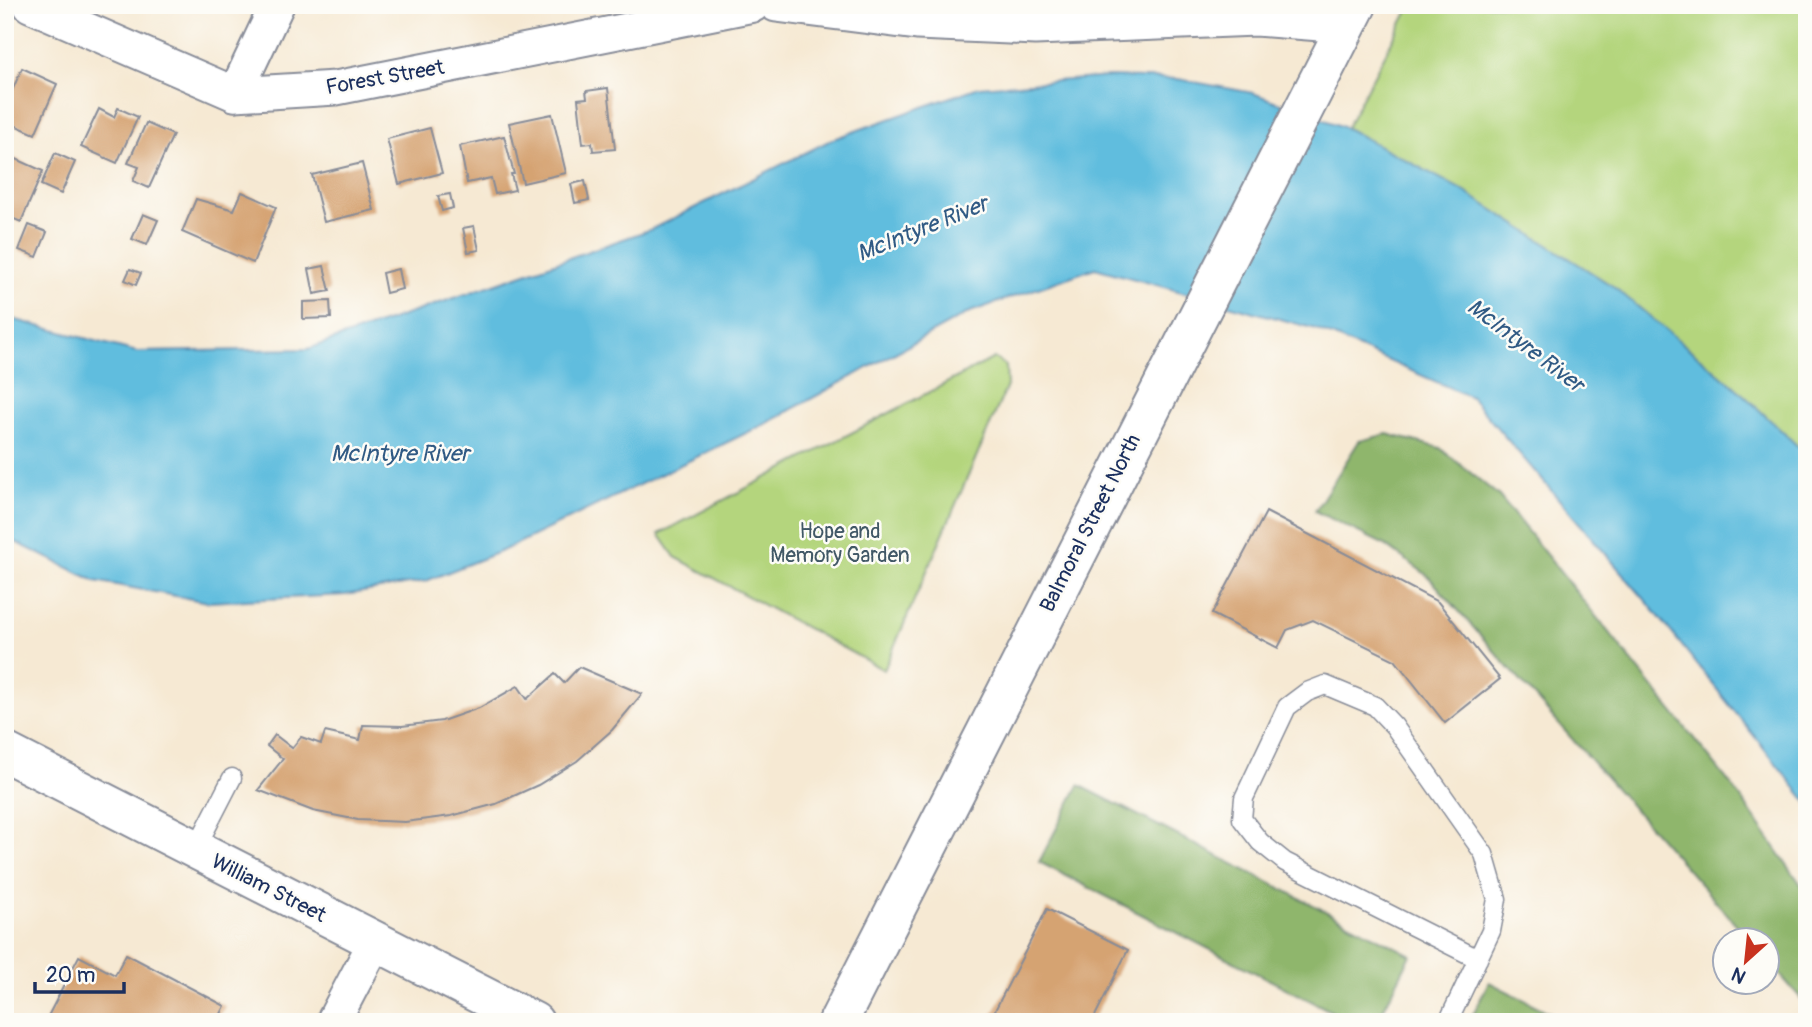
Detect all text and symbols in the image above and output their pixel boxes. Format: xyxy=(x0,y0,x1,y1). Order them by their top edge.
street label: Forest Street xyxy=(324,54,447,101)
water label: McIntyre River xyxy=(852,188,994,268)
water label: McIntyre River xyxy=(1462,292,1592,400)
street label: Balmoral Street North xyxy=(1034,430,1147,617)
water label: McIntyre River xyxy=(331,439,472,468)
park label: Hope and Memory Garden xyxy=(770,518,910,569)
street label: William Street xyxy=(207,848,331,929)
north arrow xyxy=(1710,926,1780,996)
scale bar xyxy=(35,950,124,994)
text: 20 m xyxy=(46,962,95,989)
text: N xyxy=(1727,962,1750,989)

